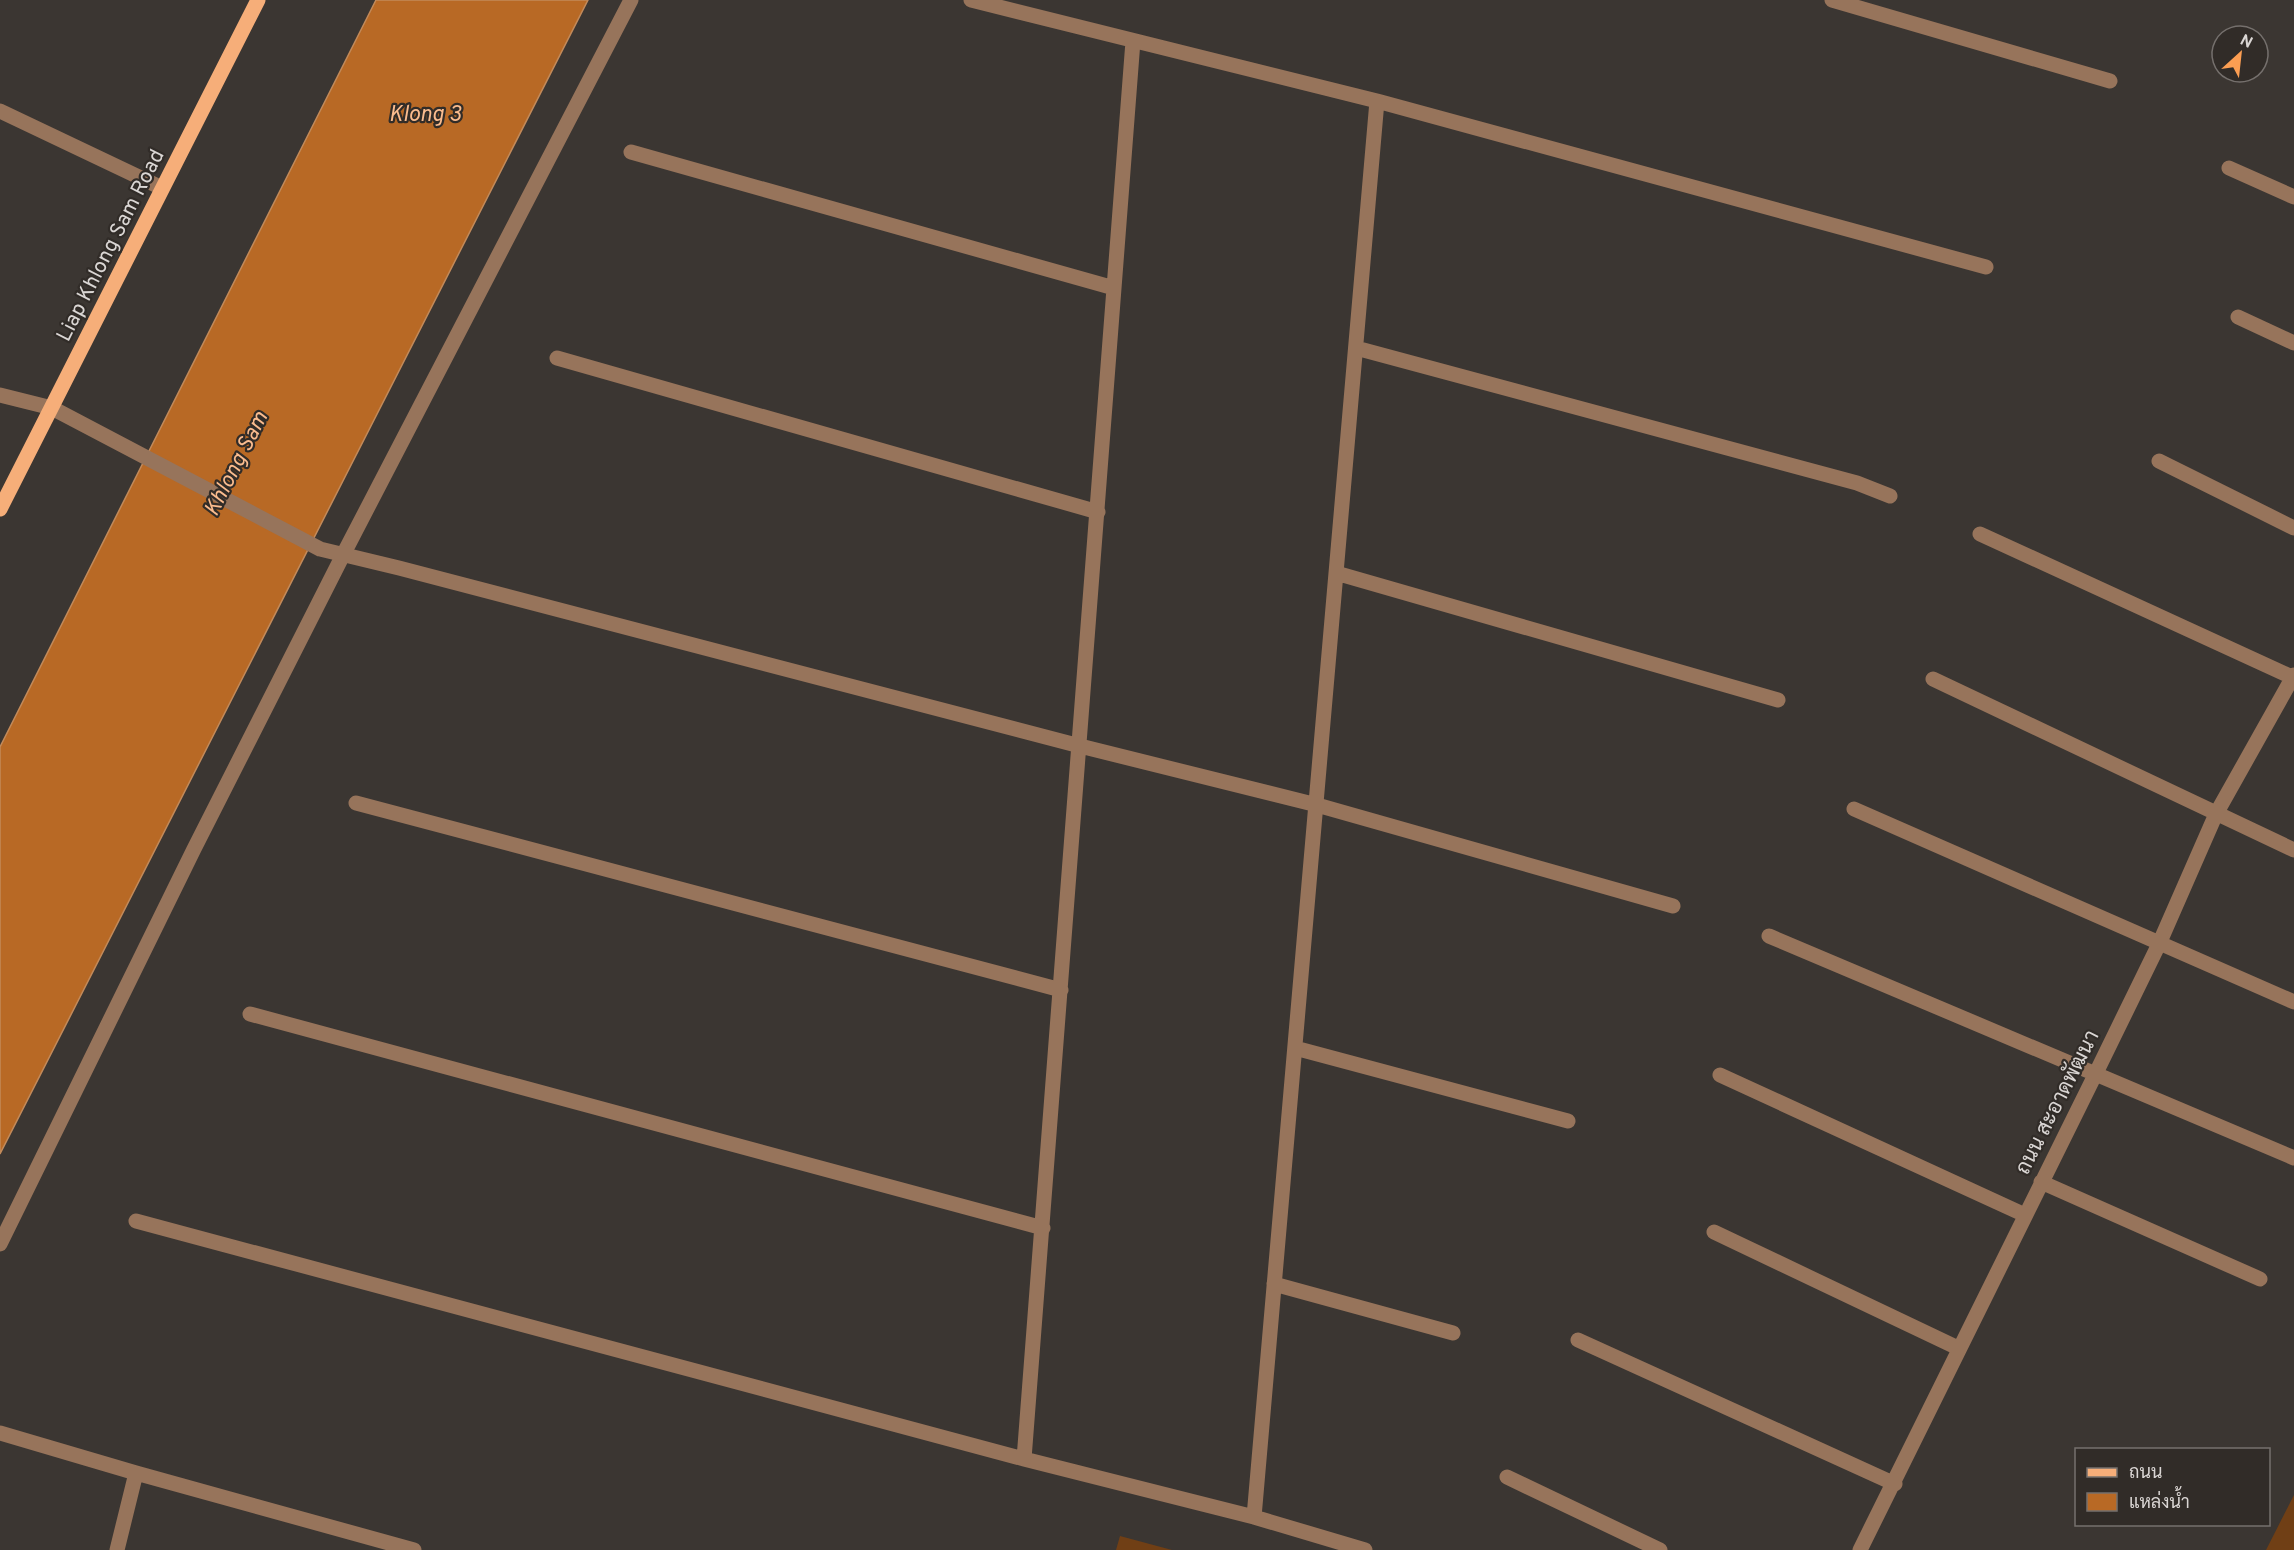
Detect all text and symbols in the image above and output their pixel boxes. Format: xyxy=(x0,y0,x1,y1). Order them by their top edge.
north arrow xyxy=(2210,24,2270,84)
text: N xyxy=(2236,31,2256,54)
water label: Klong 3 xyxy=(389,102,462,129)
street label: Liap Khlong Sam Road xyxy=(51,145,172,346)
water label: Khlong Sam xyxy=(199,407,275,521)
street label: ถนน สะอาดพัฒนา xyxy=(2010,1026,2106,1179)
legend xyxy=(2075,1448,2270,1526)
text: ถนน xyxy=(2129,1462,2162,1485)
text: แหล่งน้ำ xyxy=(2129,1486,2190,1515)

